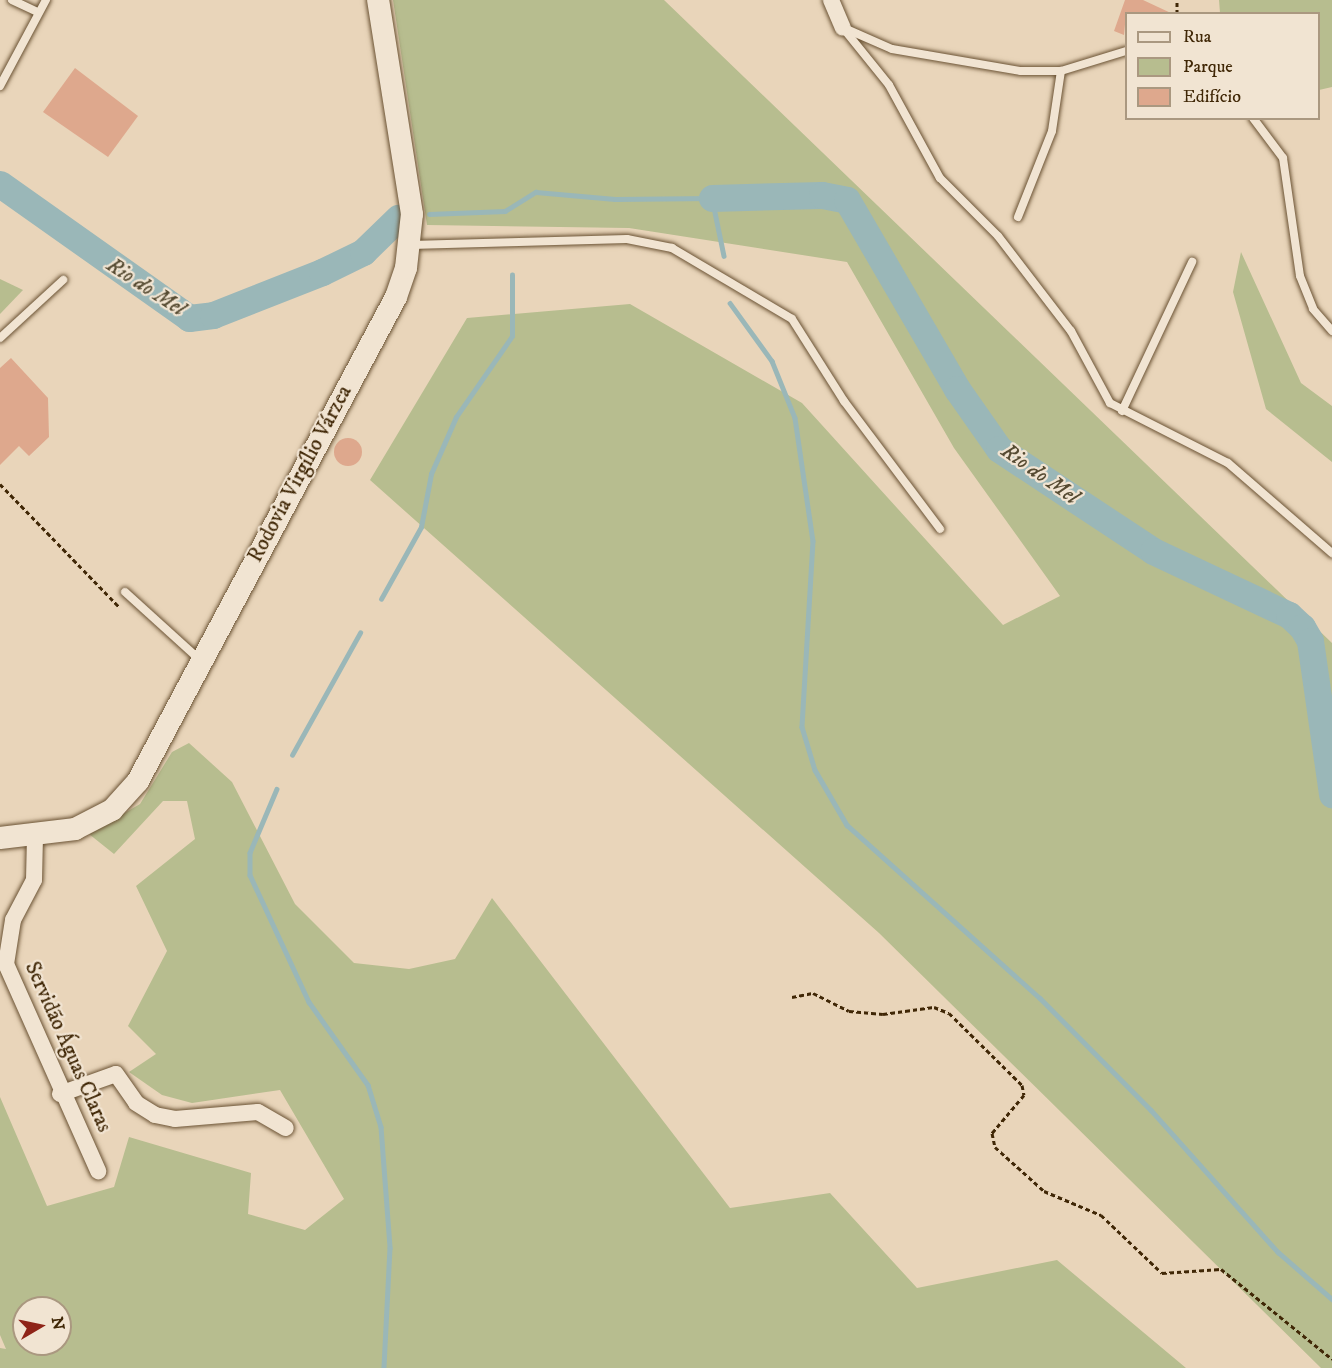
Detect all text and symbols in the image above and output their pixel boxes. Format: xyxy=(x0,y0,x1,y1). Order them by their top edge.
legend xyxy=(1125,12,1320,120)
text: Rua xyxy=(1183,26,1211,48)
text: Parque xyxy=(1183,56,1233,78)
text: Edifício xyxy=(1183,86,1241,108)
water label: Rio do Mel xyxy=(102,252,190,322)
street label: Rodovia Virgílio Várzea xyxy=(243,381,357,567)
water label: Rio do Mel xyxy=(996,438,1084,510)
street label: Servidão Águas Claras xyxy=(19,958,117,1136)
north arrow xyxy=(12,1296,72,1356)
text: N xyxy=(47,1315,69,1332)

